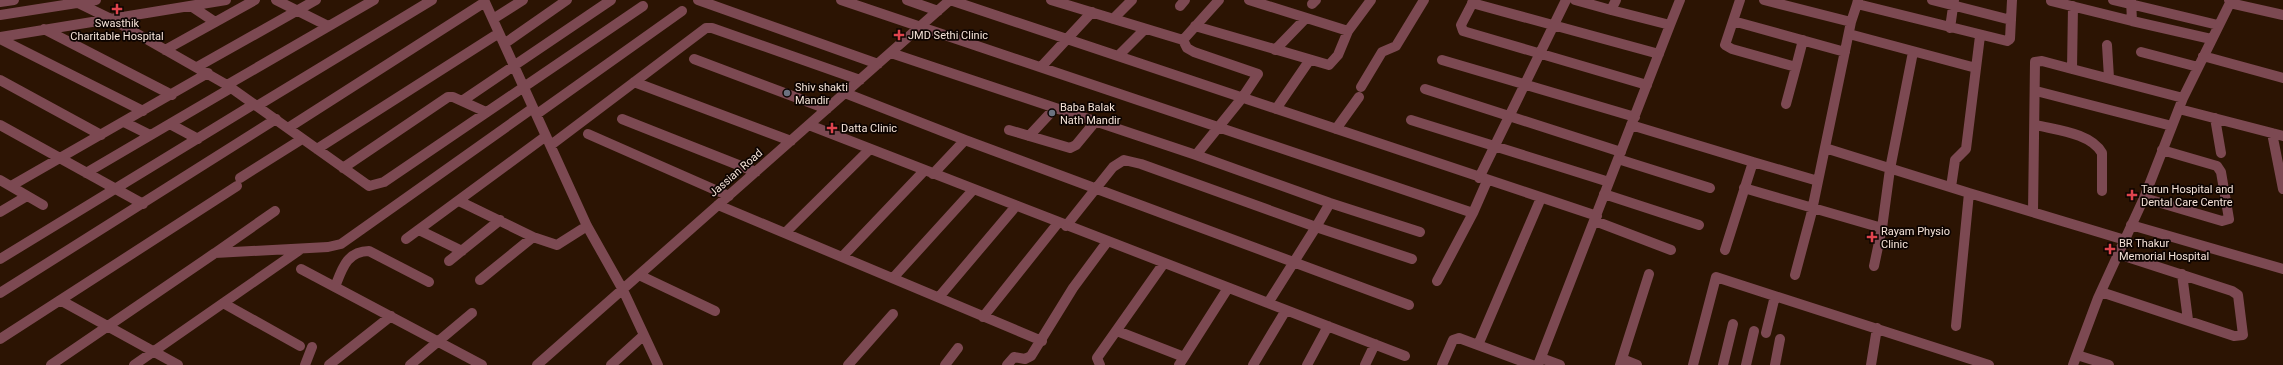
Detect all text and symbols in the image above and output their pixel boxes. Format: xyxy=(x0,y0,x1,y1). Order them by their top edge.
marker: Swasthik Charitable Hospital xyxy=(111,3,123,15)
place label: Swasthik Charitable Hospital xyxy=(70,17,164,43)
marker: JMD Sethi Clinic xyxy=(893,29,905,41)
place label: JMD Sethi Clinic xyxy=(908,29,988,42)
place label: Shiv shakti Mandir xyxy=(795,81,848,107)
marker: Shiv shakti Mandir xyxy=(782,88,792,98)
place label: Baba Balak Nath Mandir xyxy=(1060,101,1121,127)
marker: Baba Balak Nath Mandir xyxy=(1047,108,1057,118)
marker: Datta Clinic xyxy=(826,122,838,134)
place label: Datta Clinic xyxy=(841,122,897,135)
street label: Jassian Road xyxy=(707,146,765,200)
place label: Tarun Hospital and Dental Care Centre xyxy=(2141,183,2233,209)
marker: Tarun Hospital and Dental Care Centre xyxy=(2126,189,2138,201)
place label: Rayam Physio Clinic xyxy=(1881,225,1950,251)
marker: Rayam Physio Clinic xyxy=(1866,231,1878,243)
place label: BR Thakur Memorial Hospital xyxy=(2119,237,2209,263)
marker: BR Thakur Memorial Hospital xyxy=(2104,243,2116,255)

